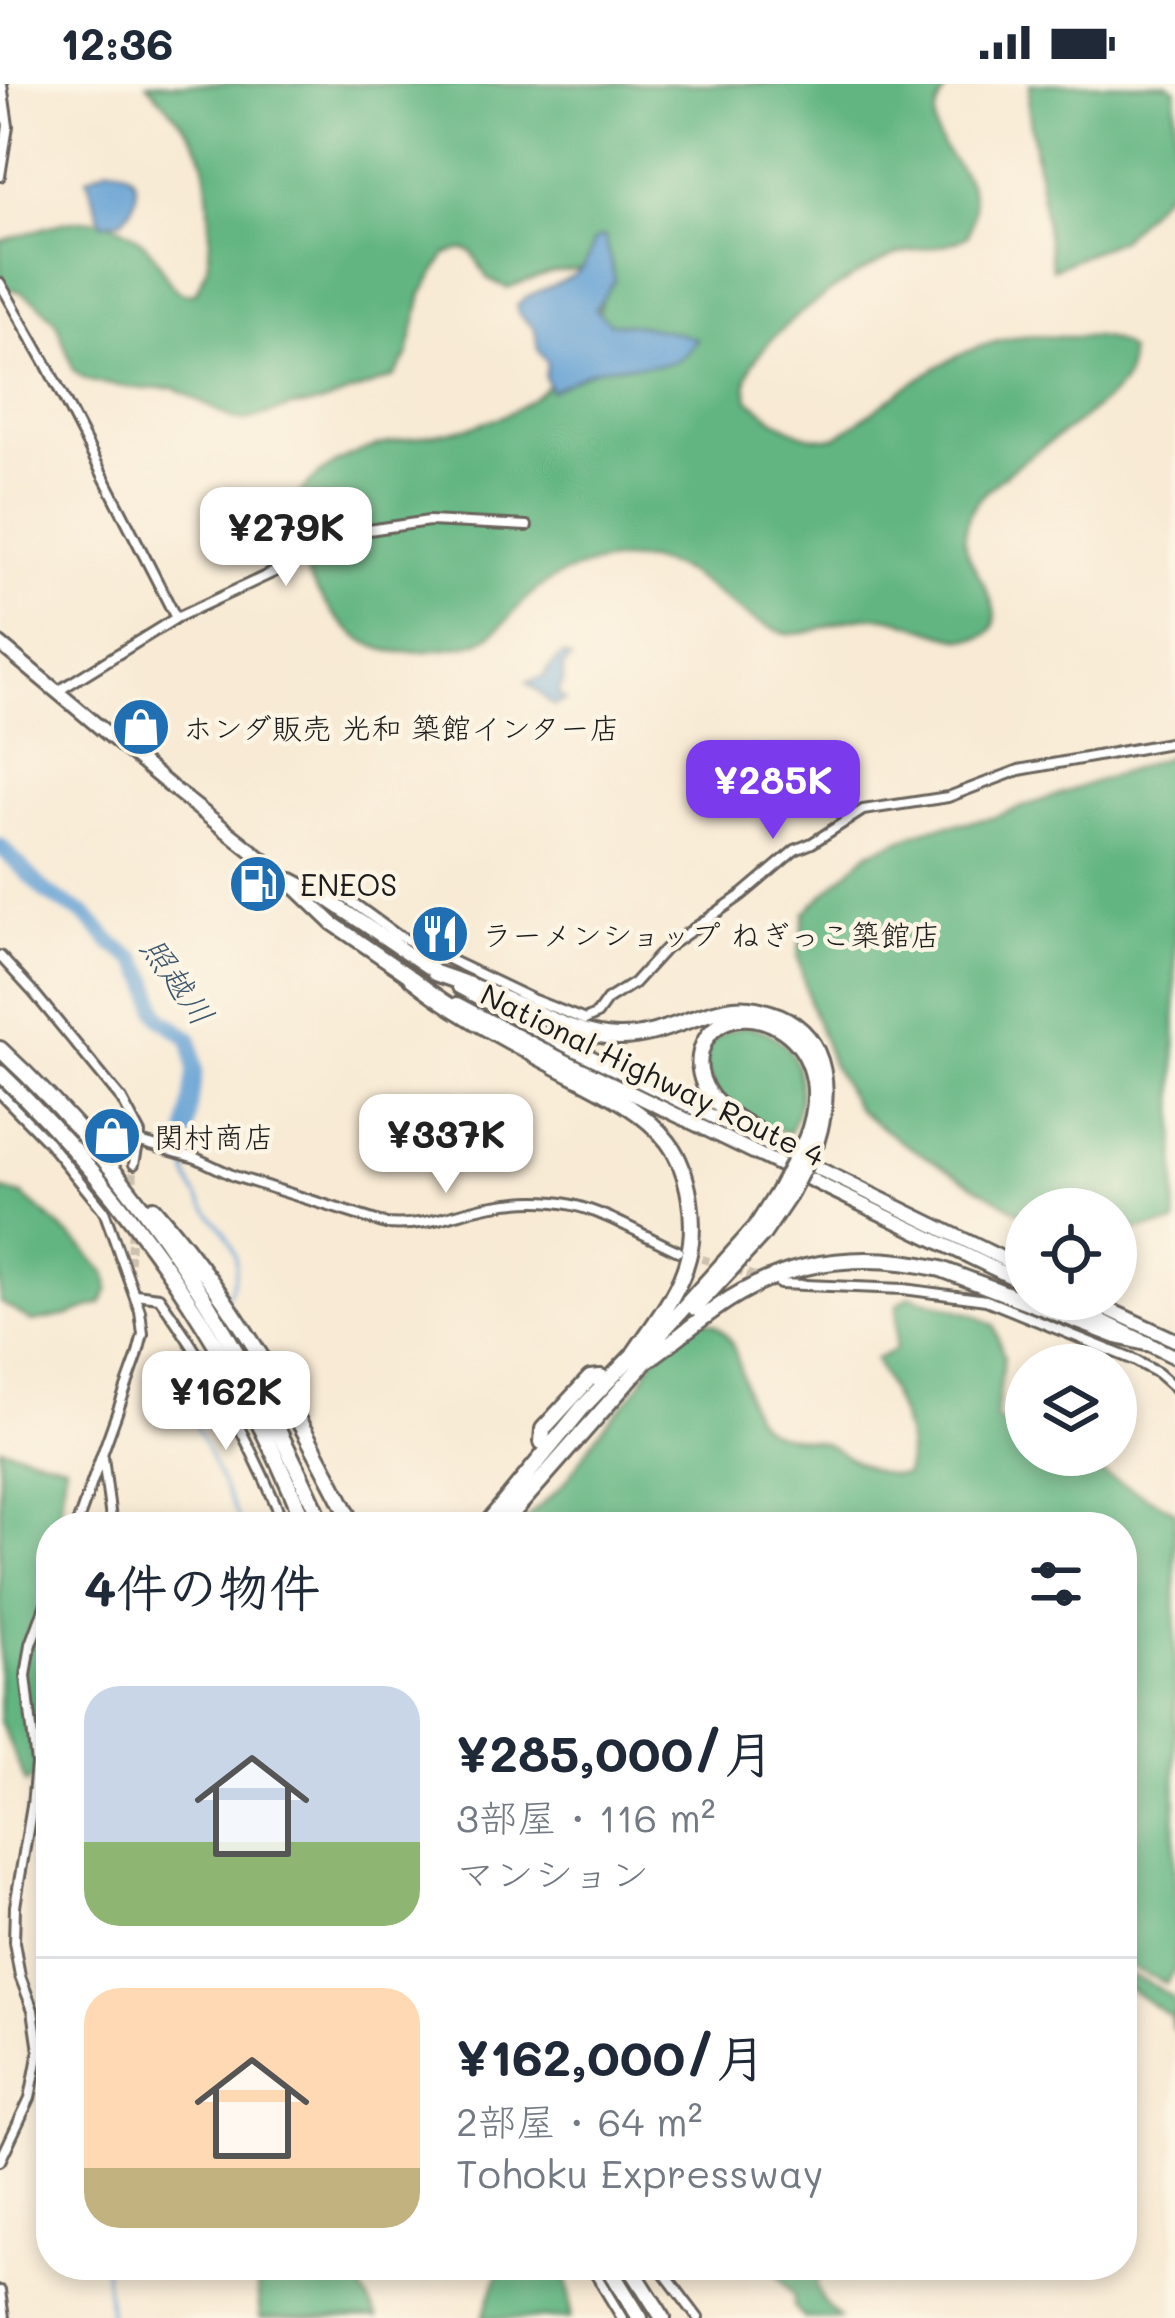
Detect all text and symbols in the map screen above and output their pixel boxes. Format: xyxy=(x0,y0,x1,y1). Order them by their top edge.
text: 12:36 xyxy=(60,13,174,71)
pin: ¥279K xyxy=(202,487,370,589)
text: ¥279K xyxy=(227,500,345,551)
shop icon: ホンダ販売 光和 築館インター店 xyxy=(110,696,172,758)
place label: ホンダ販売 光和 築館インター店 xyxy=(183,707,620,747)
pin: ¥285K xyxy=(689,740,857,842)
text: ¥285K xyxy=(713,753,833,804)
fuel station icon: ENEOS xyxy=(227,853,289,915)
place label: ENEOS xyxy=(300,864,397,904)
restaurant icon: ラーメンショップ ねぎっこ築館店 xyxy=(409,903,471,965)
place label: ラーメンショップ ねぎっこ築館店 xyxy=(482,914,940,954)
water label: 照越川 xyxy=(133,927,225,1033)
street label: National Highway Route 4 xyxy=(474,973,832,1175)
pin: ¥337K xyxy=(362,1094,530,1196)
shop icon: 関村商店 xyxy=(81,1105,143,1167)
text: ¥337K xyxy=(386,1107,506,1158)
place label: 関村商店 xyxy=(154,1116,274,1156)
map controls xyxy=(1005,1188,1137,1476)
button: locate xyxy=(1005,1188,1137,1320)
button: layers xyxy=(1005,1344,1137,1476)
pin: ¥162K xyxy=(142,1351,310,1453)
text: ¥162K xyxy=(169,1364,283,1415)
icon: filters xyxy=(1023,1551,1089,1617)
text: 4件の物件 xyxy=(84,1552,320,1619)
text: ¥285,000/月 xyxy=(456,1718,774,1785)
icon: home xyxy=(180,1734,324,1878)
text: 3部屋 · 116 m² xyxy=(456,1791,716,1842)
text: マンション xyxy=(456,1847,649,1898)
text: ¥162,000/月 xyxy=(456,2022,766,2089)
icon: home xyxy=(180,2036,324,2180)
text: 2部屋 · 64 m² xyxy=(456,2095,702,2146)
text: Tohoku Expressway xyxy=(456,2147,823,2198)

